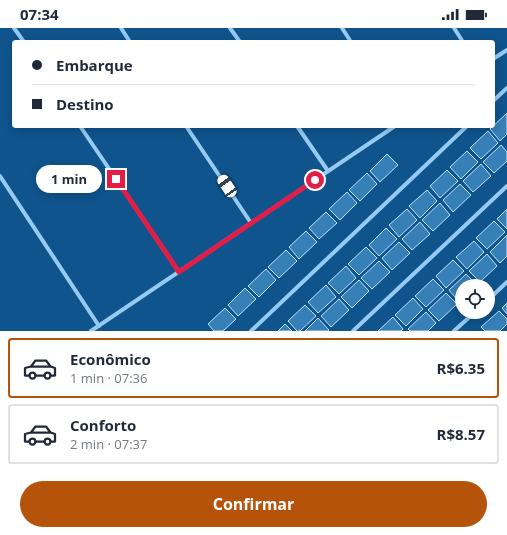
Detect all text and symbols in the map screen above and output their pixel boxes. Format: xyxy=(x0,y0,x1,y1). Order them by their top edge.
text: 07:34 xyxy=(20,4,59,24)
text: Embarque xyxy=(56,55,133,75)
text: Destino xyxy=(56,94,114,114)
callout: 1 min xyxy=(36,165,102,193)
text: 1 min xyxy=(51,170,87,188)
route end xyxy=(107,170,125,188)
route start xyxy=(306,171,324,189)
car xyxy=(215,173,239,199)
map controls xyxy=(455,279,495,319)
button: locate xyxy=(455,279,495,319)
text: Econômico xyxy=(70,349,151,369)
icon: car xyxy=(22,350,58,386)
text: R$6.35 xyxy=(437,358,485,378)
text: 1 min · 07:36 xyxy=(70,369,147,387)
text: Conforto xyxy=(70,415,136,435)
icon: car xyxy=(22,416,58,452)
text: R$8.57 xyxy=(437,424,485,444)
text: 2 min · 07:37 xyxy=(70,435,147,453)
button: Confirmar xyxy=(20,481,487,527)

